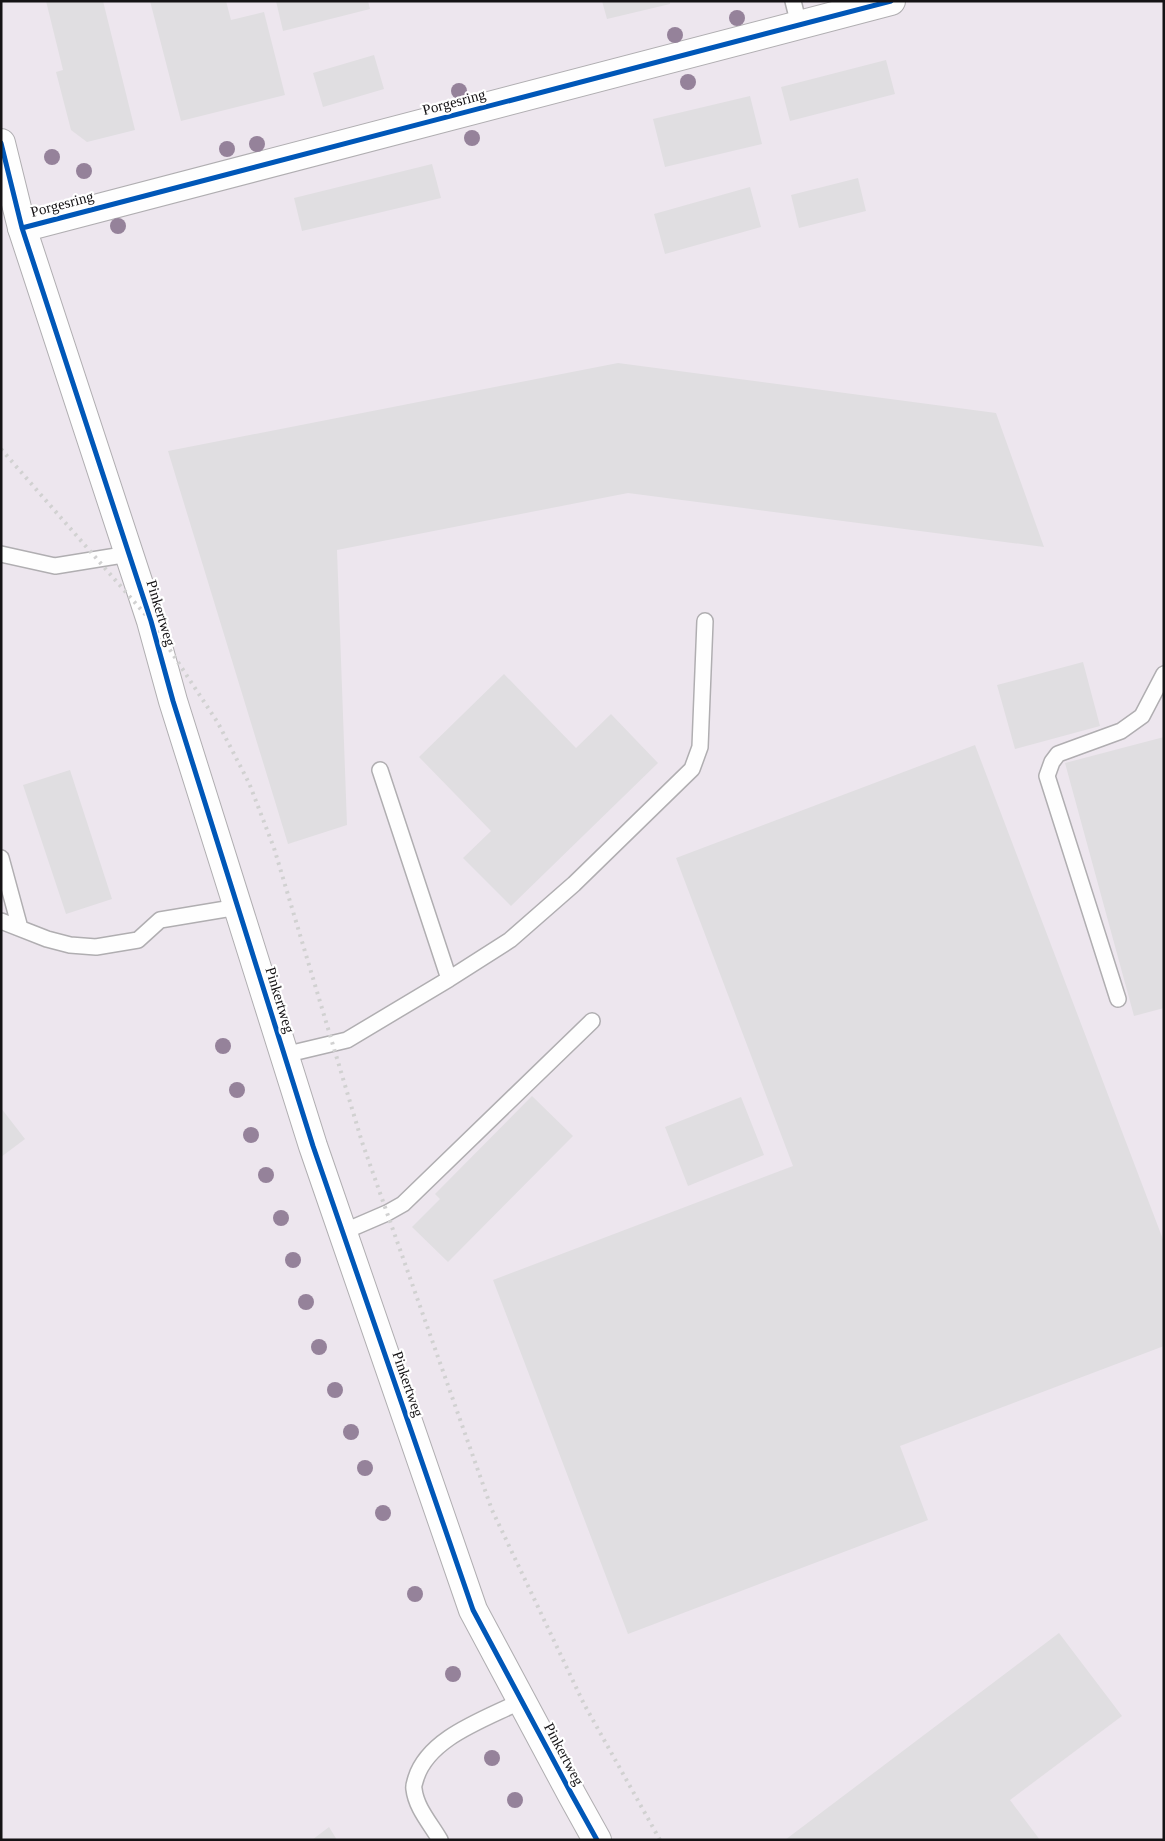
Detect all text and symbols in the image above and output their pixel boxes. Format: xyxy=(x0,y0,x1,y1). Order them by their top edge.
street label: Porgesring xyxy=(421,86,488,118)
street label: Porgesring xyxy=(29,188,96,220)
street label: Pinkertweg xyxy=(143,578,179,648)
street label: Pinkertweg xyxy=(262,965,298,1035)
street label: Pinkertweg xyxy=(389,1349,427,1419)
street label: Pinkertweg xyxy=(541,1720,587,1788)

